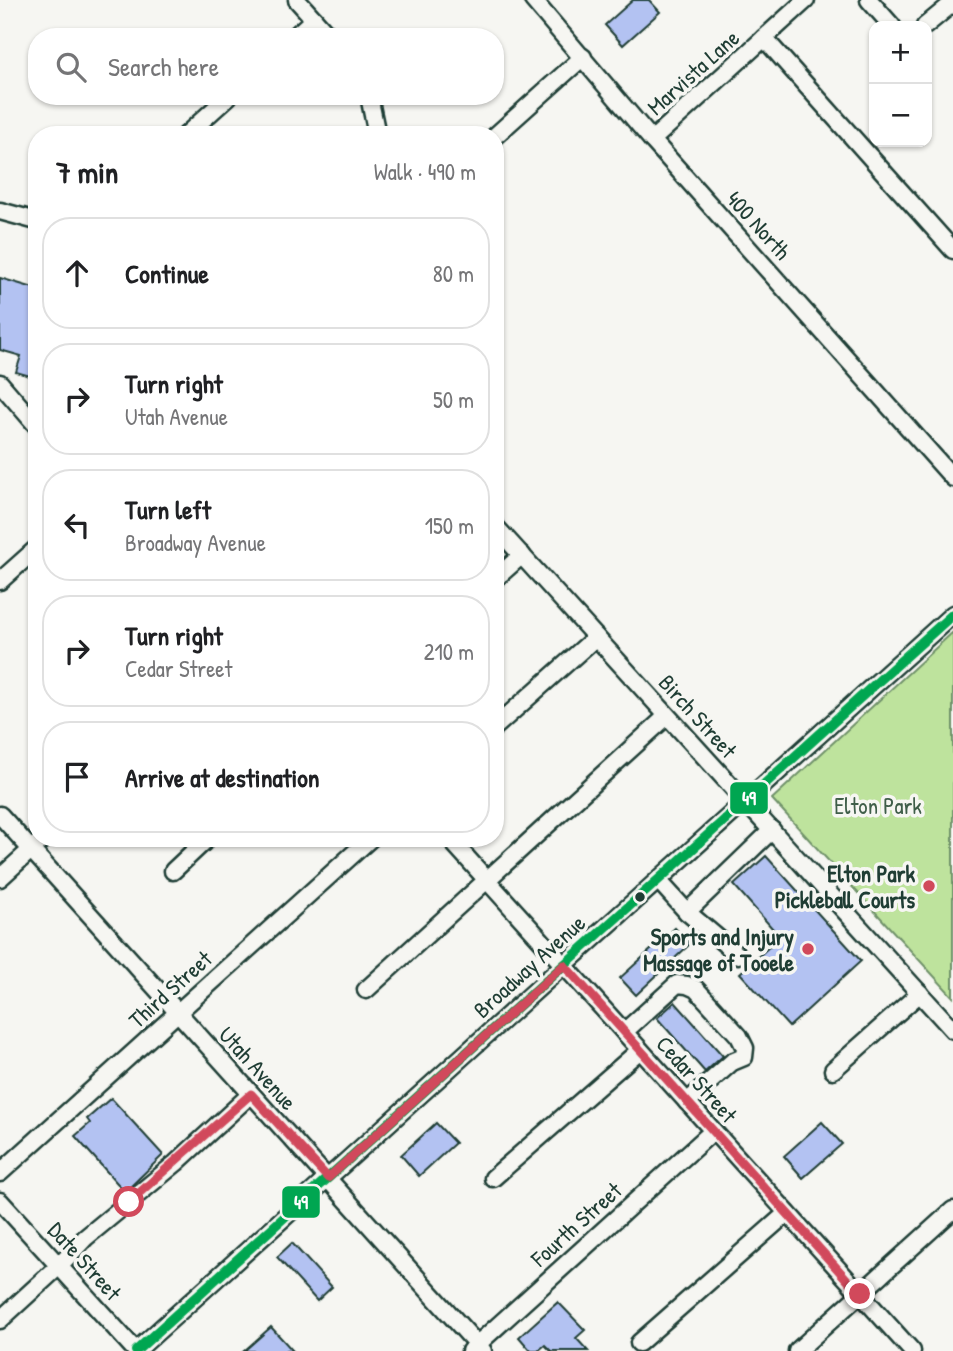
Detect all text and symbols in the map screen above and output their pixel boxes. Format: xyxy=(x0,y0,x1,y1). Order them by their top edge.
map controls xyxy=(869,21,932,147)
button: + xyxy=(869,21,932,84)
street label: Marvista Lane xyxy=(640,22,746,122)
search box xyxy=(28,28,504,105)
icon: search xyxy=(52,48,90,86)
text: Search here xyxy=(108,49,219,84)
button: − xyxy=(869,84,932,147)
text: 7 min xyxy=(56,152,118,192)
text: Walk · 490 m xyxy=(374,156,476,187)
street label: 400 North xyxy=(720,184,798,266)
icon: ahead xyxy=(58,254,96,292)
text: Continue xyxy=(125,256,209,291)
text: 80 m xyxy=(433,258,474,289)
text: Turn right xyxy=(125,366,223,401)
icon: right xyxy=(58,380,96,418)
text: 50 m xyxy=(433,384,474,415)
text: Utah Avenue xyxy=(125,401,228,432)
text: Turn left xyxy=(125,492,211,527)
icon: left xyxy=(58,506,96,544)
text: 150 m xyxy=(425,510,474,541)
text: Broadway Avenue xyxy=(125,527,266,558)
text: Turn right xyxy=(125,618,223,653)
icon: right xyxy=(58,632,96,670)
text: 210 m xyxy=(424,636,474,667)
text: Cedar Street xyxy=(125,653,232,684)
street label: Birch Street xyxy=(652,667,745,765)
icon: arrive xyxy=(58,758,96,796)
text: Arrive at destination xyxy=(125,760,320,795)
line badge: 49 xyxy=(729,781,769,815)
text: 49 xyxy=(742,785,756,811)
park label: Elton Park xyxy=(834,790,922,821)
place label: Elton Park Pickleball Courts xyxy=(775,858,915,915)
marker: Elton Park Pickleball Courts xyxy=(921,878,937,894)
unlabelled marker xyxy=(633,890,647,904)
street label: Broadway Avenue xyxy=(466,907,592,1025)
place label: Sports and Injury Massage of Tooele xyxy=(643,921,795,979)
marker: Sports and Injury Massage of Tooele xyxy=(800,941,816,957)
street label: Third Street xyxy=(122,943,219,1035)
street label: Utah Avenue xyxy=(212,1019,304,1117)
street label: Cedar Street xyxy=(650,1029,745,1130)
street label: Fourth Street xyxy=(523,1174,629,1274)
line badge: 49 xyxy=(281,1185,321,1219)
route start xyxy=(113,1186,144,1217)
text: 49 xyxy=(294,1189,308,1215)
street label: Date Street xyxy=(41,1215,129,1308)
route end xyxy=(844,1278,875,1309)

